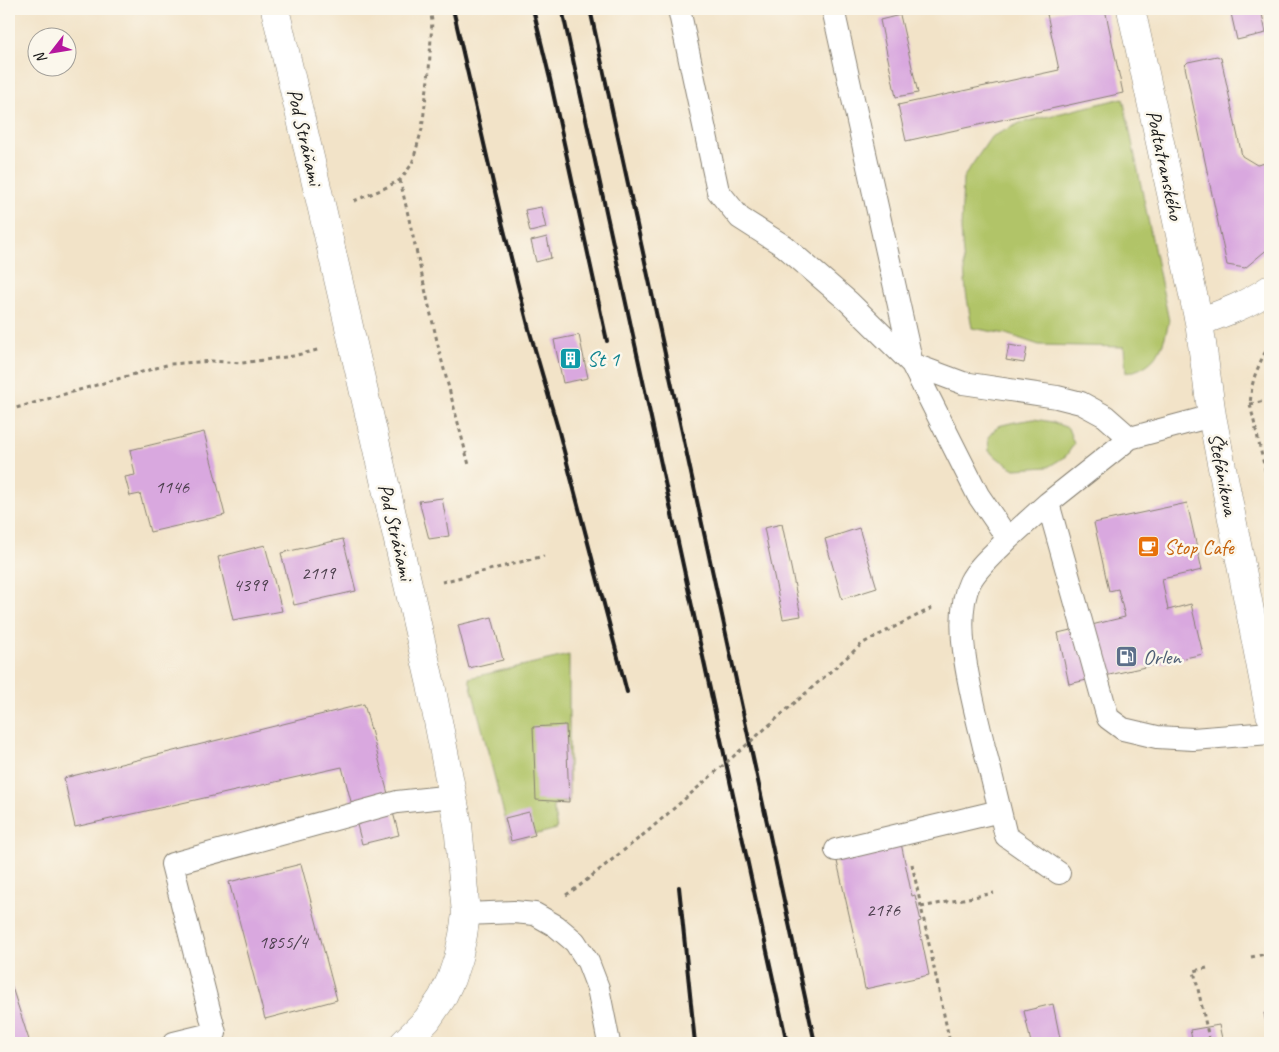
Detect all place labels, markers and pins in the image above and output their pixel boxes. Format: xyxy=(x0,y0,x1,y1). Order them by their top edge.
place label: St 1 xyxy=(587,346,621,372)
building icon: St 1 xyxy=(559,347,583,371)
place label: Stop Cafe xyxy=(1164,534,1235,560)
cafe icon: Stop Cafe xyxy=(1136,535,1160,559)
place label: Orlen xyxy=(1143,644,1182,670)
fuel station icon: Orlen xyxy=(1115,645,1139,669)

